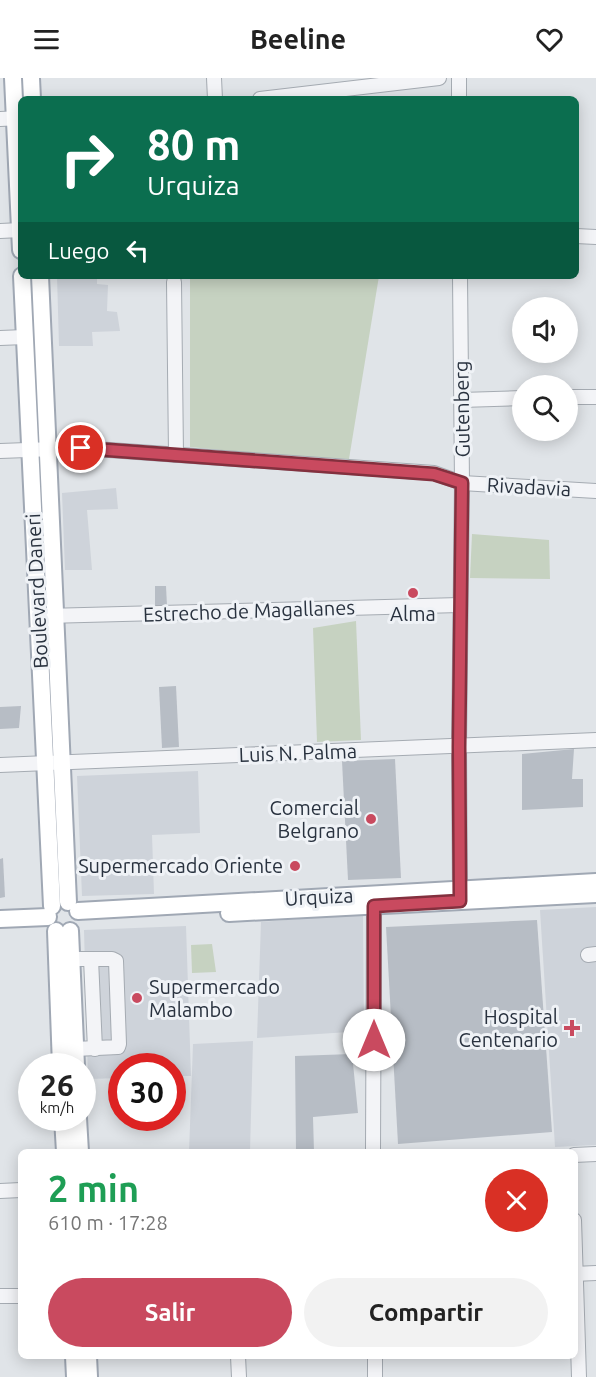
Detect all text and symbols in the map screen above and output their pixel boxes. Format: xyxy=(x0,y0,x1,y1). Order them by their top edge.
icon: menu xyxy=(30,23,63,56)
icon: heart xyxy=(533,23,566,56)
text: Beeline xyxy=(250,24,346,54)
icon: right xyxy=(48,120,126,198)
text: 80 m xyxy=(147,121,241,168)
text: Urquiza xyxy=(147,170,240,200)
icon: left xyxy=(121,234,154,267)
text: Luego xyxy=(48,238,109,263)
map controls xyxy=(512,297,578,441)
button: sound xyxy=(512,297,578,363)
street label: Gutenberg xyxy=(449,360,474,458)
button: search xyxy=(512,375,578,441)
pin xyxy=(55,422,106,473)
icon: arrive xyxy=(64,431,97,464)
street label: Rivadavia xyxy=(486,473,572,500)
street label: Boulevard Daneri xyxy=(21,513,52,669)
marker: Alma xyxy=(406,586,420,600)
street label: Estrecho de Magallanes xyxy=(143,595,355,626)
place label: Alma xyxy=(390,602,436,625)
street label: Luis N. Palma xyxy=(238,739,358,766)
place label: Comercial Belgrano xyxy=(270,796,359,842)
marker: Comercial Belgrano xyxy=(364,812,378,826)
place label: Supermercado Oriente xyxy=(78,854,283,877)
marker: Supermercado Oriente xyxy=(288,859,302,873)
street label: Urquiza xyxy=(284,883,354,910)
place label: Supermercado Malambo xyxy=(149,975,280,1021)
marker: Supermercado Malambo xyxy=(130,991,144,1005)
place label: Hospital Centenario xyxy=(459,1005,558,1051)
position arrow xyxy=(342,1008,406,1072)
marker: Hospital Centenario xyxy=(563,1019,581,1037)
speed limit sign: 30 xyxy=(108,1053,186,1131)
text: 26 xyxy=(40,1068,74,1102)
text: km/h xyxy=(40,1099,74,1116)
text: 2 min xyxy=(48,1168,139,1209)
button: close xyxy=(485,1169,548,1232)
text: 610 m · 17:28 xyxy=(48,1211,168,1234)
button: Salir xyxy=(48,1278,292,1347)
button: Compartir xyxy=(304,1278,548,1347)

